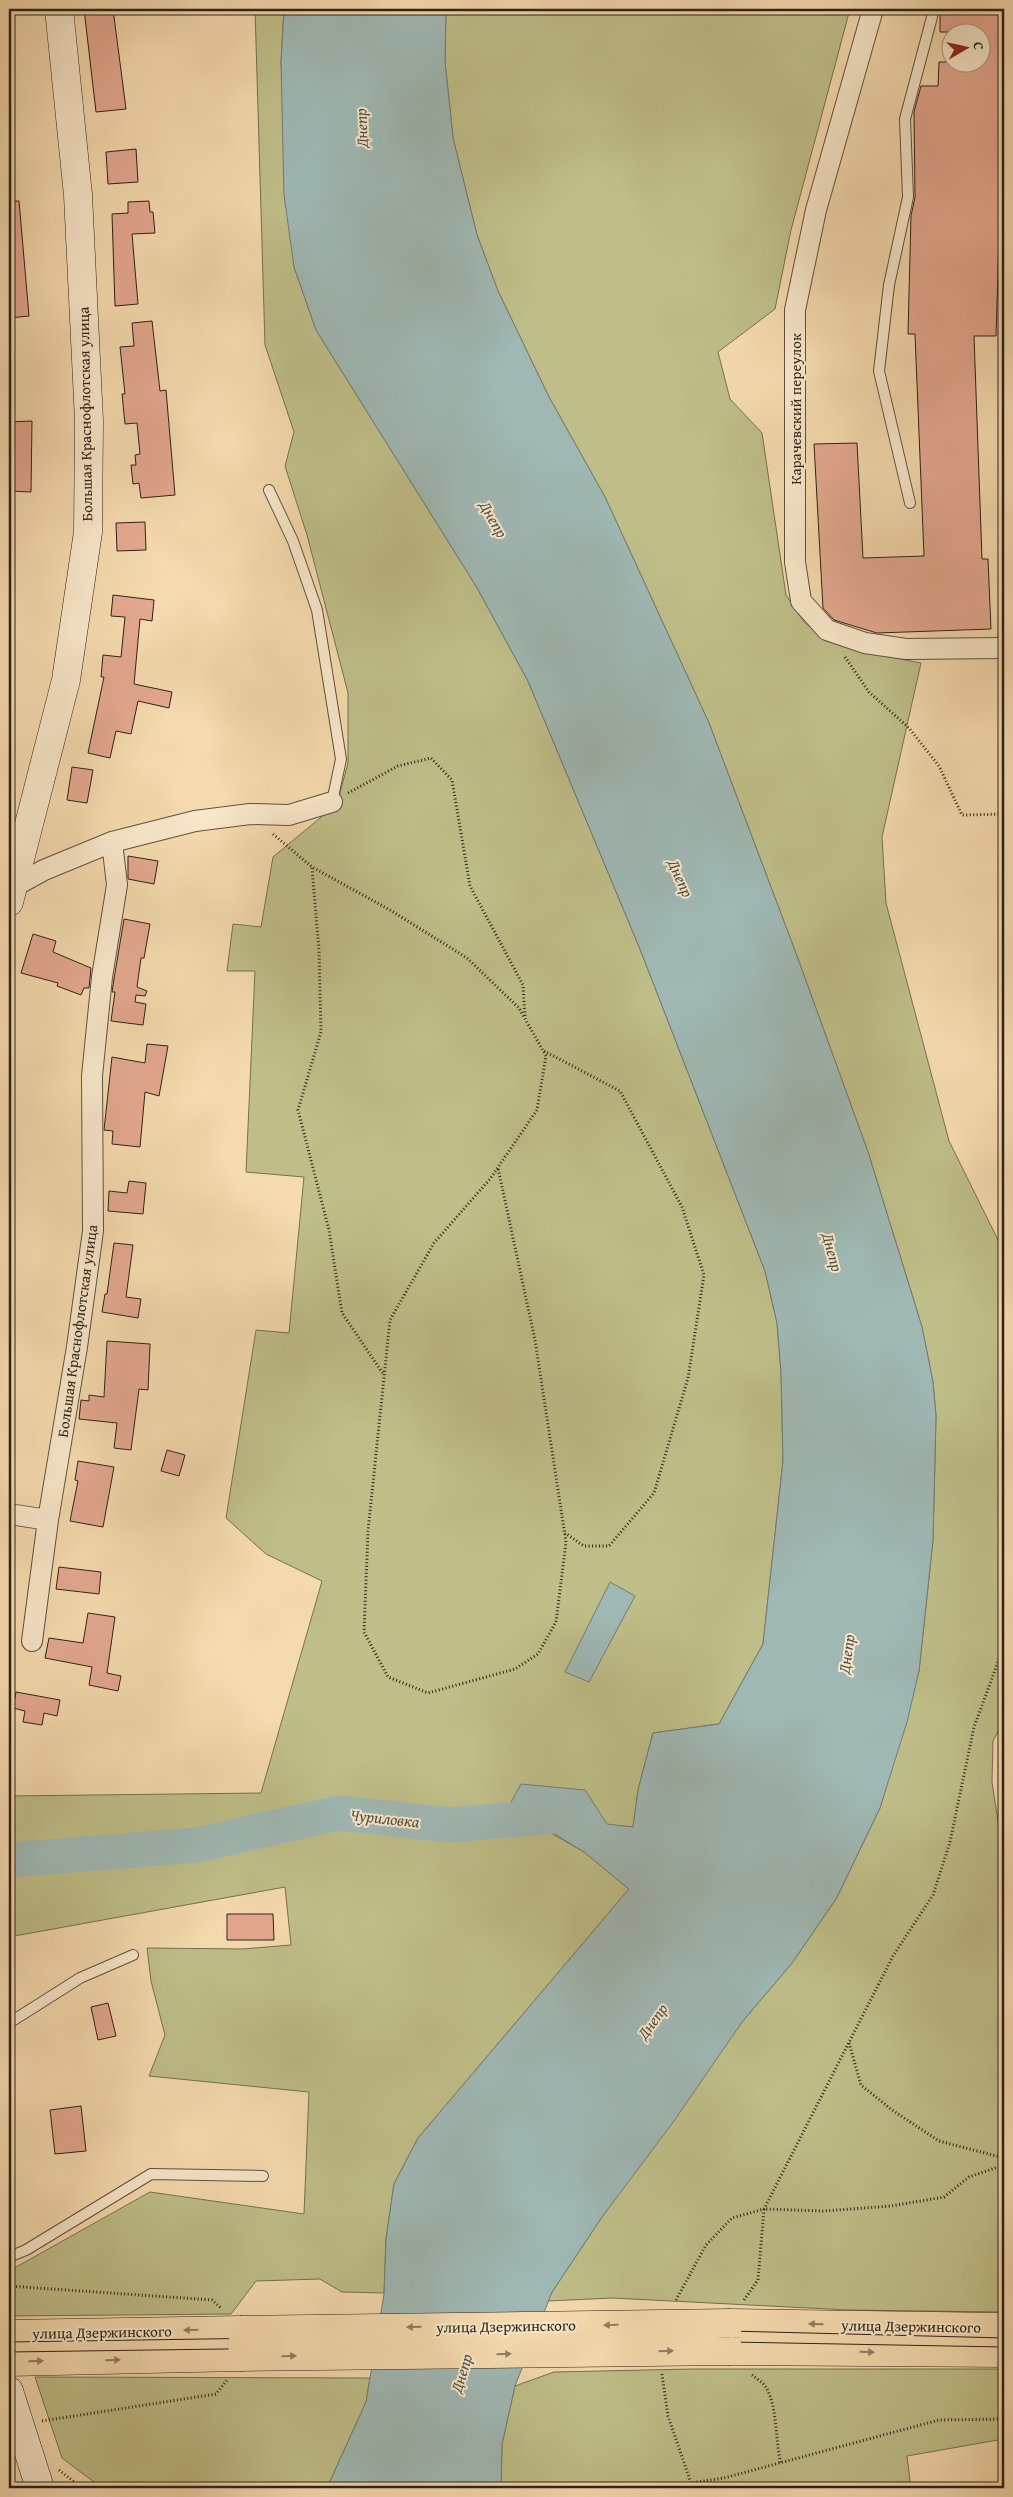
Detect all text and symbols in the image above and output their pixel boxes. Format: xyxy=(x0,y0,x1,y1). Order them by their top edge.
north arrow xyxy=(940,22,990,72)
text: С xyxy=(968,40,989,52)
water label: Днепр xyxy=(348,107,374,149)
street label: Большая Краснофлотская улица xyxy=(73,306,97,521)
street label: Карачевский переулок xyxy=(785,333,806,485)
water label: Днепр xyxy=(473,495,514,542)
water label: Днепр xyxy=(662,854,700,901)
street label: Большая Краснофлотская улица xyxy=(52,1222,102,1439)
water label: Днепр xyxy=(816,1229,850,1275)
water label: Днепр xyxy=(831,1632,861,1676)
water label: Чуриловка xyxy=(349,1802,421,1834)
water label: Днепр xyxy=(630,1998,674,2045)
street label: улица Дзержинского xyxy=(435,2314,576,2338)
street label: улица Дзержинского xyxy=(840,2314,981,2338)
street label: улица Дзержинского xyxy=(31,2320,172,2344)
one-way arrow xyxy=(807,2320,823,2328)
one-way arrow xyxy=(603,2321,619,2329)
one-way arrow xyxy=(405,2323,421,2331)
one-way arrow xyxy=(183,2327,199,2335)
one-way arrow xyxy=(659,2347,675,2355)
one-way arrow xyxy=(859,2348,875,2356)
one-way arrow xyxy=(496,2349,512,2357)
water label: Днепр xyxy=(443,2350,478,2396)
one-way arrow xyxy=(281,2352,297,2360)
one-way arrow xyxy=(105,2355,121,2363)
one-way arrow xyxy=(29,2357,45,2365)

